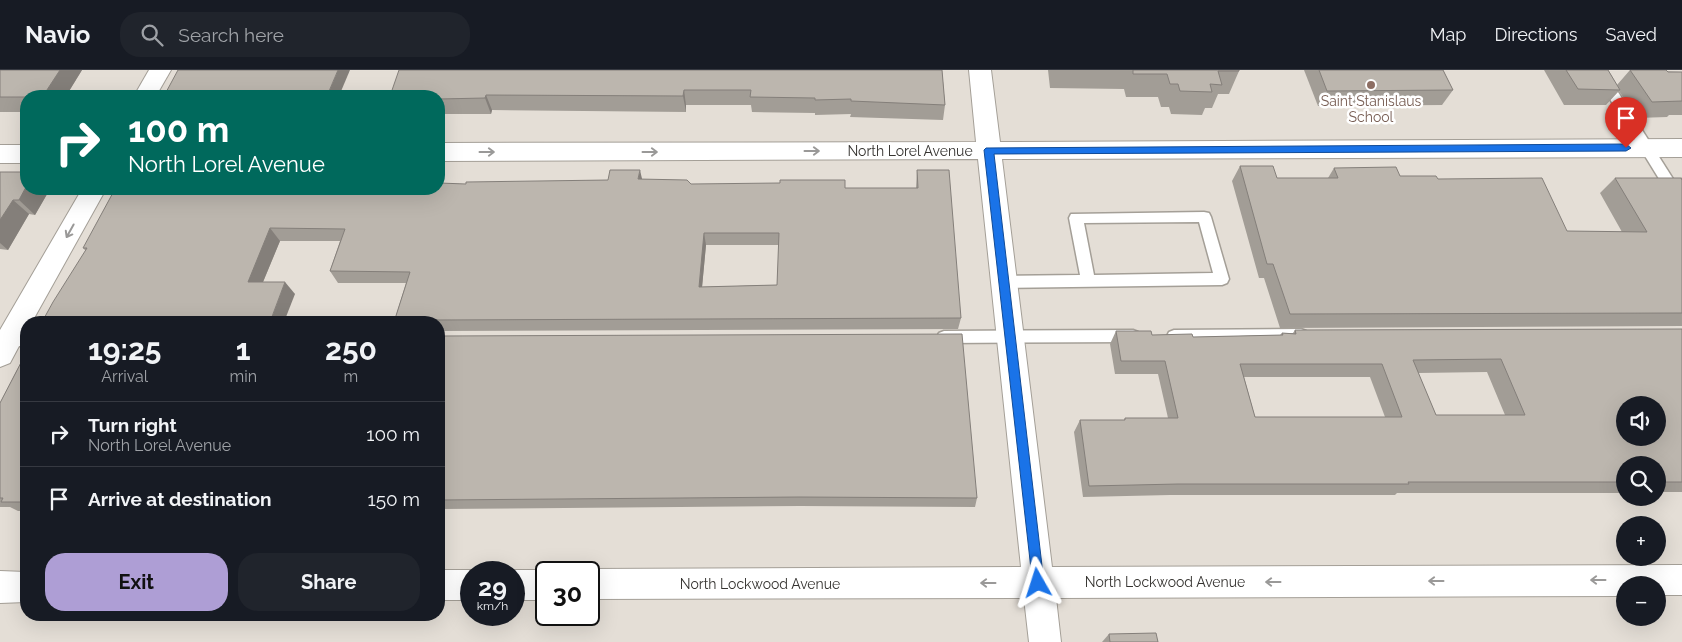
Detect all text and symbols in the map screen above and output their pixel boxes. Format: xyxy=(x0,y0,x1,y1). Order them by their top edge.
search box xyxy=(120,12,470,57)
text: Navio xyxy=(25,20,90,49)
icon: search xyxy=(138,21,166,49)
text: Search here xyxy=(178,24,284,46)
text: Map xyxy=(1430,24,1466,45)
text: Directions xyxy=(1494,24,1578,45)
text: Saved xyxy=(1606,24,1657,45)
marker: Saint Stanislaus School xyxy=(1365,79,1377,91)
place label: Saint Stanislaus School xyxy=(1321,93,1422,125)
pin xyxy=(1605,97,1647,148)
icon: arrive xyxy=(1612,104,1640,132)
text: 100 m xyxy=(128,109,229,150)
icon: right xyxy=(45,110,110,175)
street label: North Lorel Avenue xyxy=(847,143,973,159)
one-way arrow xyxy=(804,146,820,156)
one-way arrow xyxy=(479,147,495,157)
one-way arrow xyxy=(642,147,658,156)
text: North Lorel Avenue xyxy=(128,151,325,177)
one-way arrow xyxy=(64,224,74,238)
text: 19:25 xyxy=(88,332,161,367)
text: 1 xyxy=(236,332,251,367)
text: 250 xyxy=(325,332,377,367)
text: Arrival xyxy=(101,367,148,386)
text: min xyxy=(229,367,257,386)
text: m xyxy=(344,367,358,386)
map controls xyxy=(1616,396,1666,626)
button: sound xyxy=(1616,396,1666,446)
text: Turn right xyxy=(88,414,177,436)
icon: right xyxy=(45,420,73,448)
text: 100 m xyxy=(366,423,420,445)
text: North Lorel Avenue xyxy=(88,436,231,455)
button: search xyxy=(1616,456,1666,506)
icon: arrive xyxy=(45,485,73,513)
text: Arrive at destination xyxy=(88,488,272,510)
text: 150 m xyxy=(368,488,420,510)
button: + xyxy=(1616,516,1666,566)
button: Exit xyxy=(45,553,228,611)
button: Share xyxy=(238,553,420,611)
position arrow xyxy=(1011,556,1063,608)
speed limit sign: 30 xyxy=(535,561,600,626)
text: 29 xyxy=(478,572,507,602)
street label: North Lockwood Avenue xyxy=(1085,574,1245,590)
one-way arrow xyxy=(1591,575,1607,585)
street label: North Lockwood Avenue xyxy=(680,576,840,592)
one-way arrow xyxy=(1428,576,1444,586)
button: − xyxy=(1616,576,1666,626)
one-way arrow xyxy=(1266,577,1282,587)
one-way arrow xyxy=(981,578,997,588)
text: km/h xyxy=(477,599,508,613)

